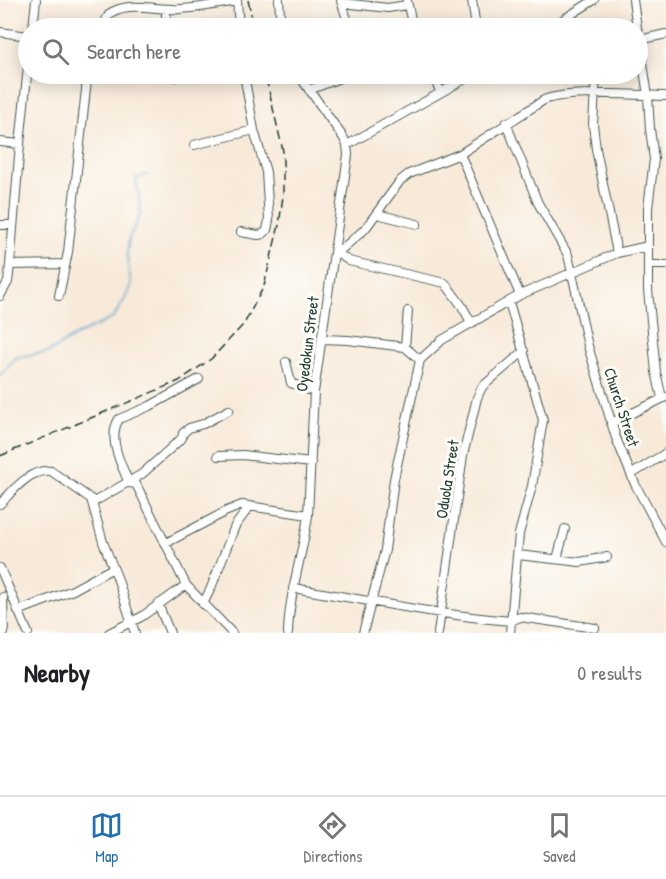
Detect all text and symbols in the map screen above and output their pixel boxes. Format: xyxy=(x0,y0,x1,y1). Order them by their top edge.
search box xyxy=(18,18,648,84)
icon: search xyxy=(39,35,72,68)
text: Search here xyxy=(87,36,181,66)
street label: Oyedokun Street xyxy=(290,295,324,393)
street label: Church Street xyxy=(599,365,645,450)
street label: Oduola Street xyxy=(430,438,464,520)
text: Nearby xyxy=(24,655,90,690)
text: 0 results xyxy=(577,659,642,686)
tab: Map xyxy=(90,809,123,867)
tab: Directions xyxy=(304,809,362,867)
tab: Saved xyxy=(543,809,576,867)

